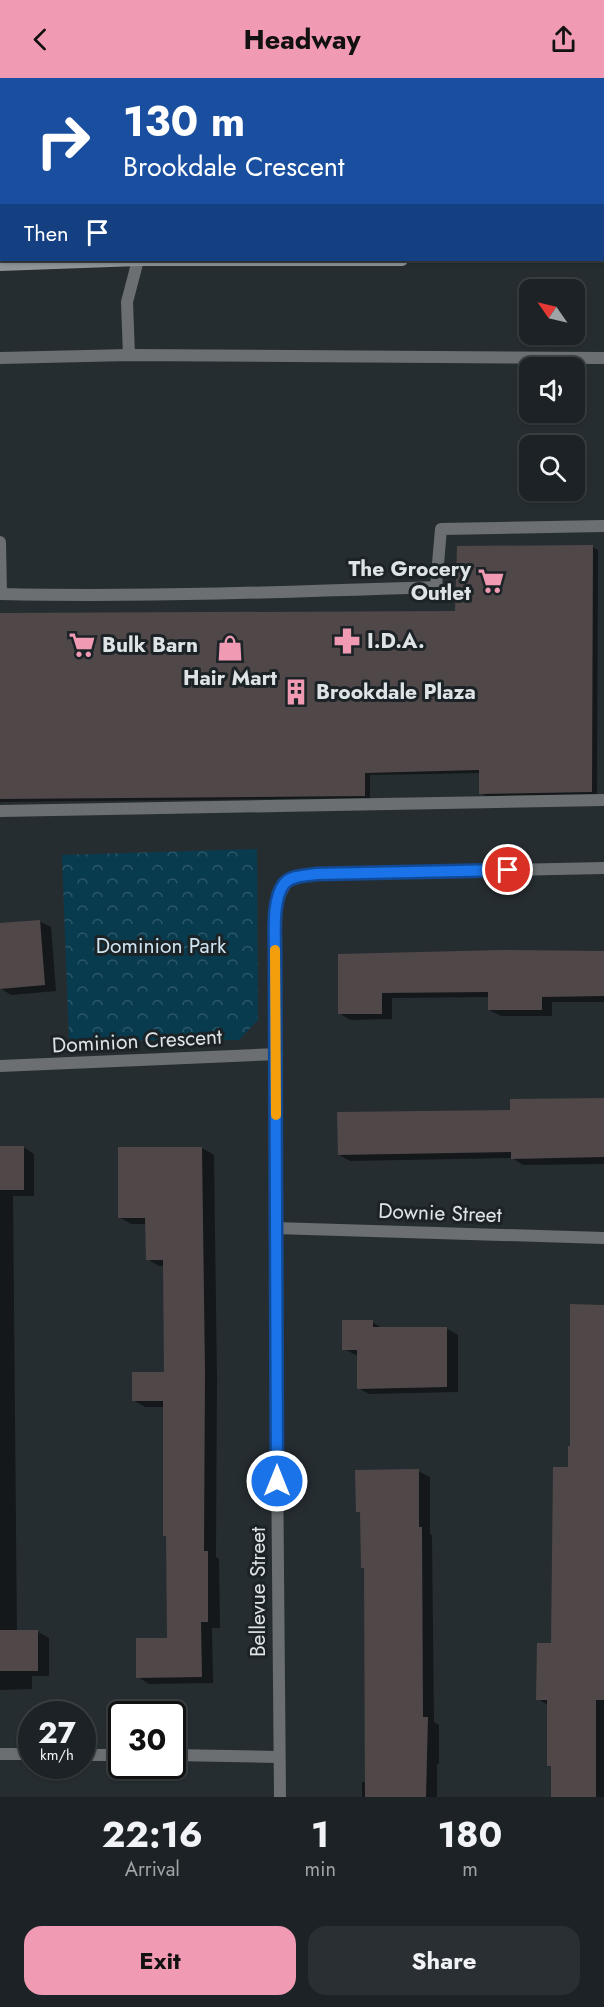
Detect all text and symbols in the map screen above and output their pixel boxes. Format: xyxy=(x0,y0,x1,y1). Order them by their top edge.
text: Headway xyxy=(244,20,360,59)
icon: back xyxy=(24,23,57,56)
icon: share xyxy=(547,23,580,56)
text: 130 m xyxy=(123,91,245,152)
icon: right xyxy=(24,102,102,180)
text: Brookdale Crescent xyxy=(123,147,344,186)
icon: arrive xyxy=(81,216,114,249)
text: Then xyxy=(24,217,69,249)
north arrow xyxy=(519,279,585,345)
map controls xyxy=(519,279,585,501)
button: sound xyxy=(519,357,585,423)
button: search xyxy=(519,435,585,501)
place label: The Grocery Outlet xyxy=(349,554,472,608)
supermarket icon: The Grocery Outlet xyxy=(476,566,506,596)
pharmacy icon: I.D.A. xyxy=(332,626,362,656)
place label: I.D.A. xyxy=(367,626,425,656)
supermarket icon: Bulk Barn xyxy=(67,630,97,660)
place label: Bulk Barn xyxy=(102,630,198,660)
shop icon: Hair Mart xyxy=(215,633,245,663)
place label: Hair Mart xyxy=(183,663,277,693)
building icon: Brookdale Plaza xyxy=(281,677,311,707)
place label: Brookdale Plaza xyxy=(316,677,476,707)
pin xyxy=(482,844,533,895)
icon: arrive xyxy=(491,853,524,886)
park label: Dominion Park xyxy=(96,931,227,961)
street label: Dominion Crescent xyxy=(51,1022,223,1060)
street label: Downie Street xyxy=(378,1196,502,1230)
position arrow xyxy=(245,1449,309,1513)
street label: Bellevue Street xyxy=(243,1527,273,1657)
speed limit sign: 30 xyxy=(108,1701,186,1779)
text: 27 xyxy=(38,1711,76,1754)
text: km/h xyxy=(40,1744,74,1766)
text: 22:16 xyxy=(102,1808,203,1860)
text: 1 xyxy=(311,1808,329,1860)
text: 180 xyxy=(438,1808,502,1860)
text: Arrival xyxy=(125,1855,180,1884)
text: min xyxy=(305,1855,336,1884)
text: m xyxy=(462,1855,478,1884)
button: Exit xyxy=(24,1926,296,1995)
button: Share xyxy=(308,1926,580,1995)

